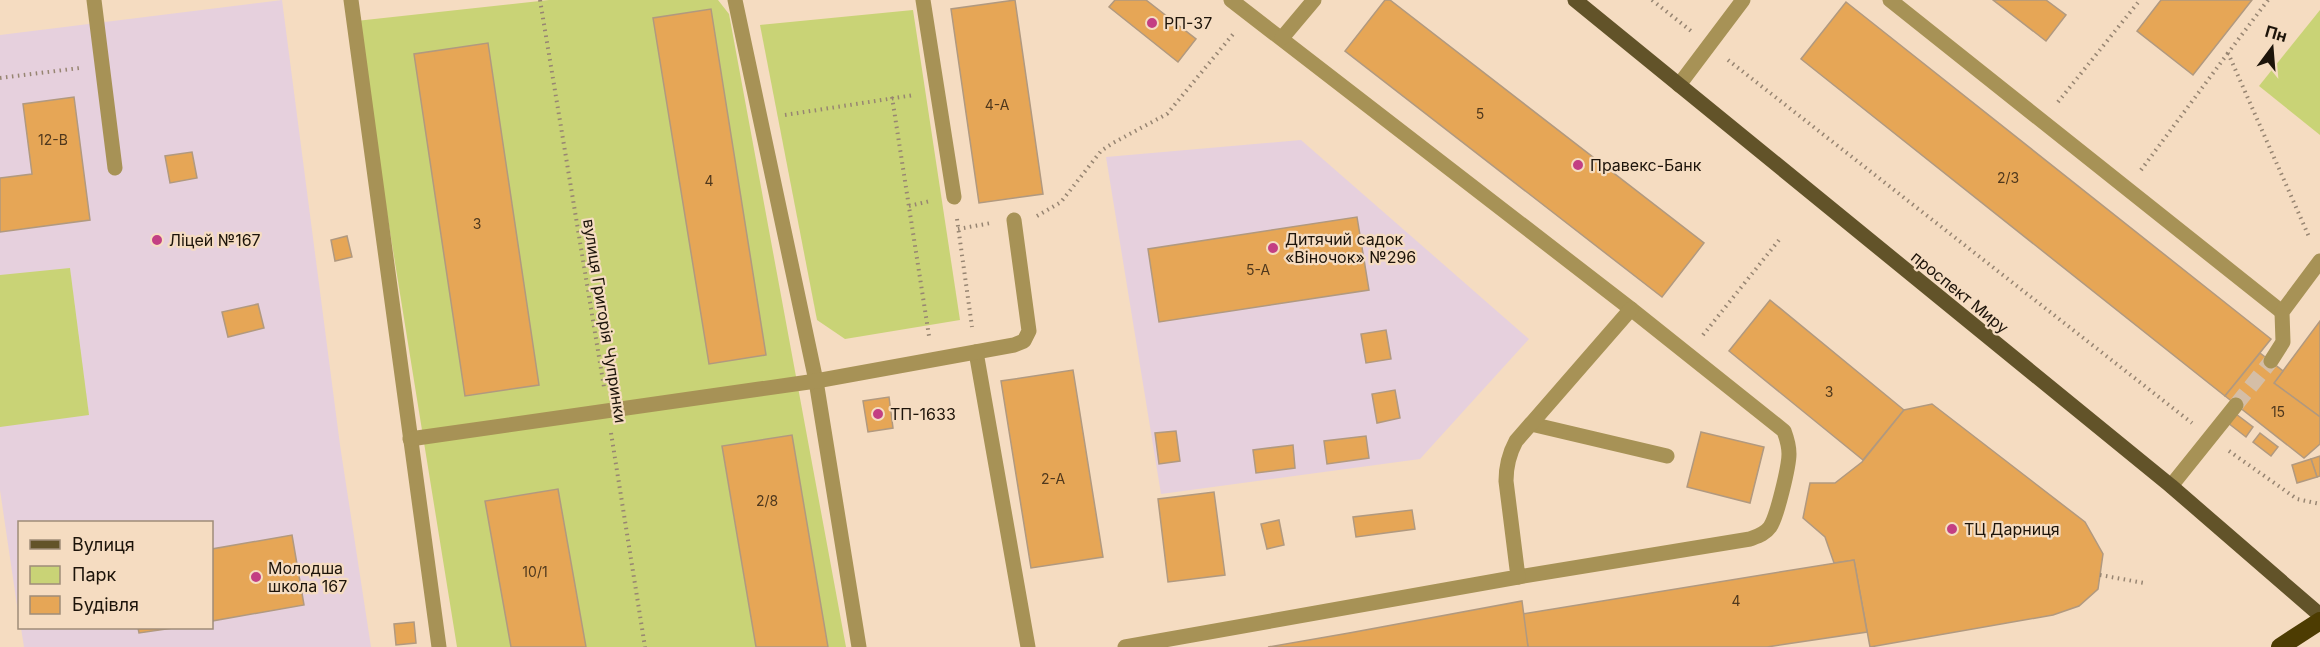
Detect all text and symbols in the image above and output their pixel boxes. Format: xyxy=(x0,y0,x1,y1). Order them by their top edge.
place label: РП-37 xyxy=(1164,13,1212,33)
marker: РП-37 xyxy=(1145,16,1159,30)
north arrow xyxy=(2242,18,2302,78)
text: Пн xyxy=(2263,21,2289,46)
house number: 4-А xyxy=(985,96,1010,113)
house number: 5 xyxy=(1476,105,1484,122)
house number: 12-В xyxy=(38,131,68,148)
place label: Правекс-Банк xyxy=(1590,155,1702,175)
marker: Правекс-Банк xyxy=(1571,158,1585,172)
house number: 2/3 xyxy=(1997,169,2019,186)
house number: 4 xyxy=(704,172,714,189)
house number: 3 xyxy=(473,215,481,232)
street label: вулиця Григорія Чупринки xyxy=(579,218,631,424)
place label: Дитячий садок «Віночок» №296 xyxy=(1285,229,1416,267)
place label: Ліцей №167 xyxy=(169,230,261,250)
marker: Ліцей №167 xyxy=(150,233,164,247)
marker: Дитячий садок «Віночок» №296 xyxy=(1266,241,1280,255)
street label: проспект Миру xyxy=(1907,247,2013,337)
house number: 5-А xyxy=(1246,261,1270,278)
house number: 3 xyxy=(1825,383,1833,400)
house number: 15 xyxy=(2271,403,2285,420)
place label: ТП-1633 xyxy=(890,404,956,424)
marker: ТП-1633 xyxy=(871,407,885,421)
house number: 2-А xyxy=(1041,470,1065,487)
house number: 2/8 xyxy=(756,492,778,509)
place label: ТЦ Дарниця xyxy=(1964,519,2060,539)
legend xyxy=(18,521,213,629)
marker: ТЦ Дарниця xyxy=(1945,522,1959,536)
text: Вулиця xyxy=(72,534,135,555)
place label: Молодша школа 167 xyxy=(268,558,347,596)
house number: 10/1 xyxy=(522,563,548,580)
text: Парк xyxy=(72,564,117,585)
marker: Молодша школа 167 xyxy=(249,570,263,584)
house number: 4 xyxy=(1731,592,1741,609)
text: Будівля xyxy=(72,594,139,615)

